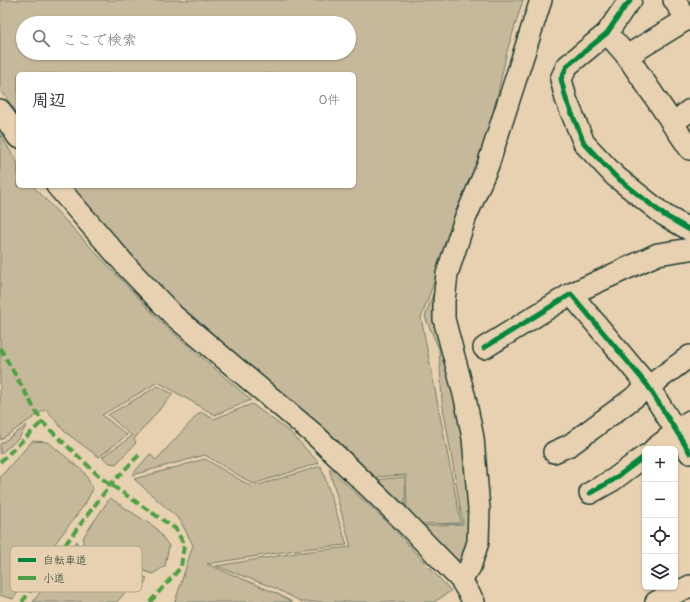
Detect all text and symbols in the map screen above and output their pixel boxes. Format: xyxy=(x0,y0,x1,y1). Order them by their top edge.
search box xyxy=(16,16,356,60)
icon: search xyxy=(30,27,52,49)
text: ここで検索 xyxy=(62,29,137,49)
text: 周辺 xyxy=(32,88,66,110)
text: 0件 xyxy=(319,90,340,107)
map controls xyxy=(642,446,678,590)
button: + xyxy=(642,446,678,482)
button: − xyxy=(642,482,678,518)
button: locate xyxy=(642,518,678,554)
legend xyxy=(10,546,142,592)
text: 自転車道 xyxy=(43,552,87,567)
button: layers xyxy=(642,554,678,590)
text: 小道 xyxy=(43,570,65,585)

